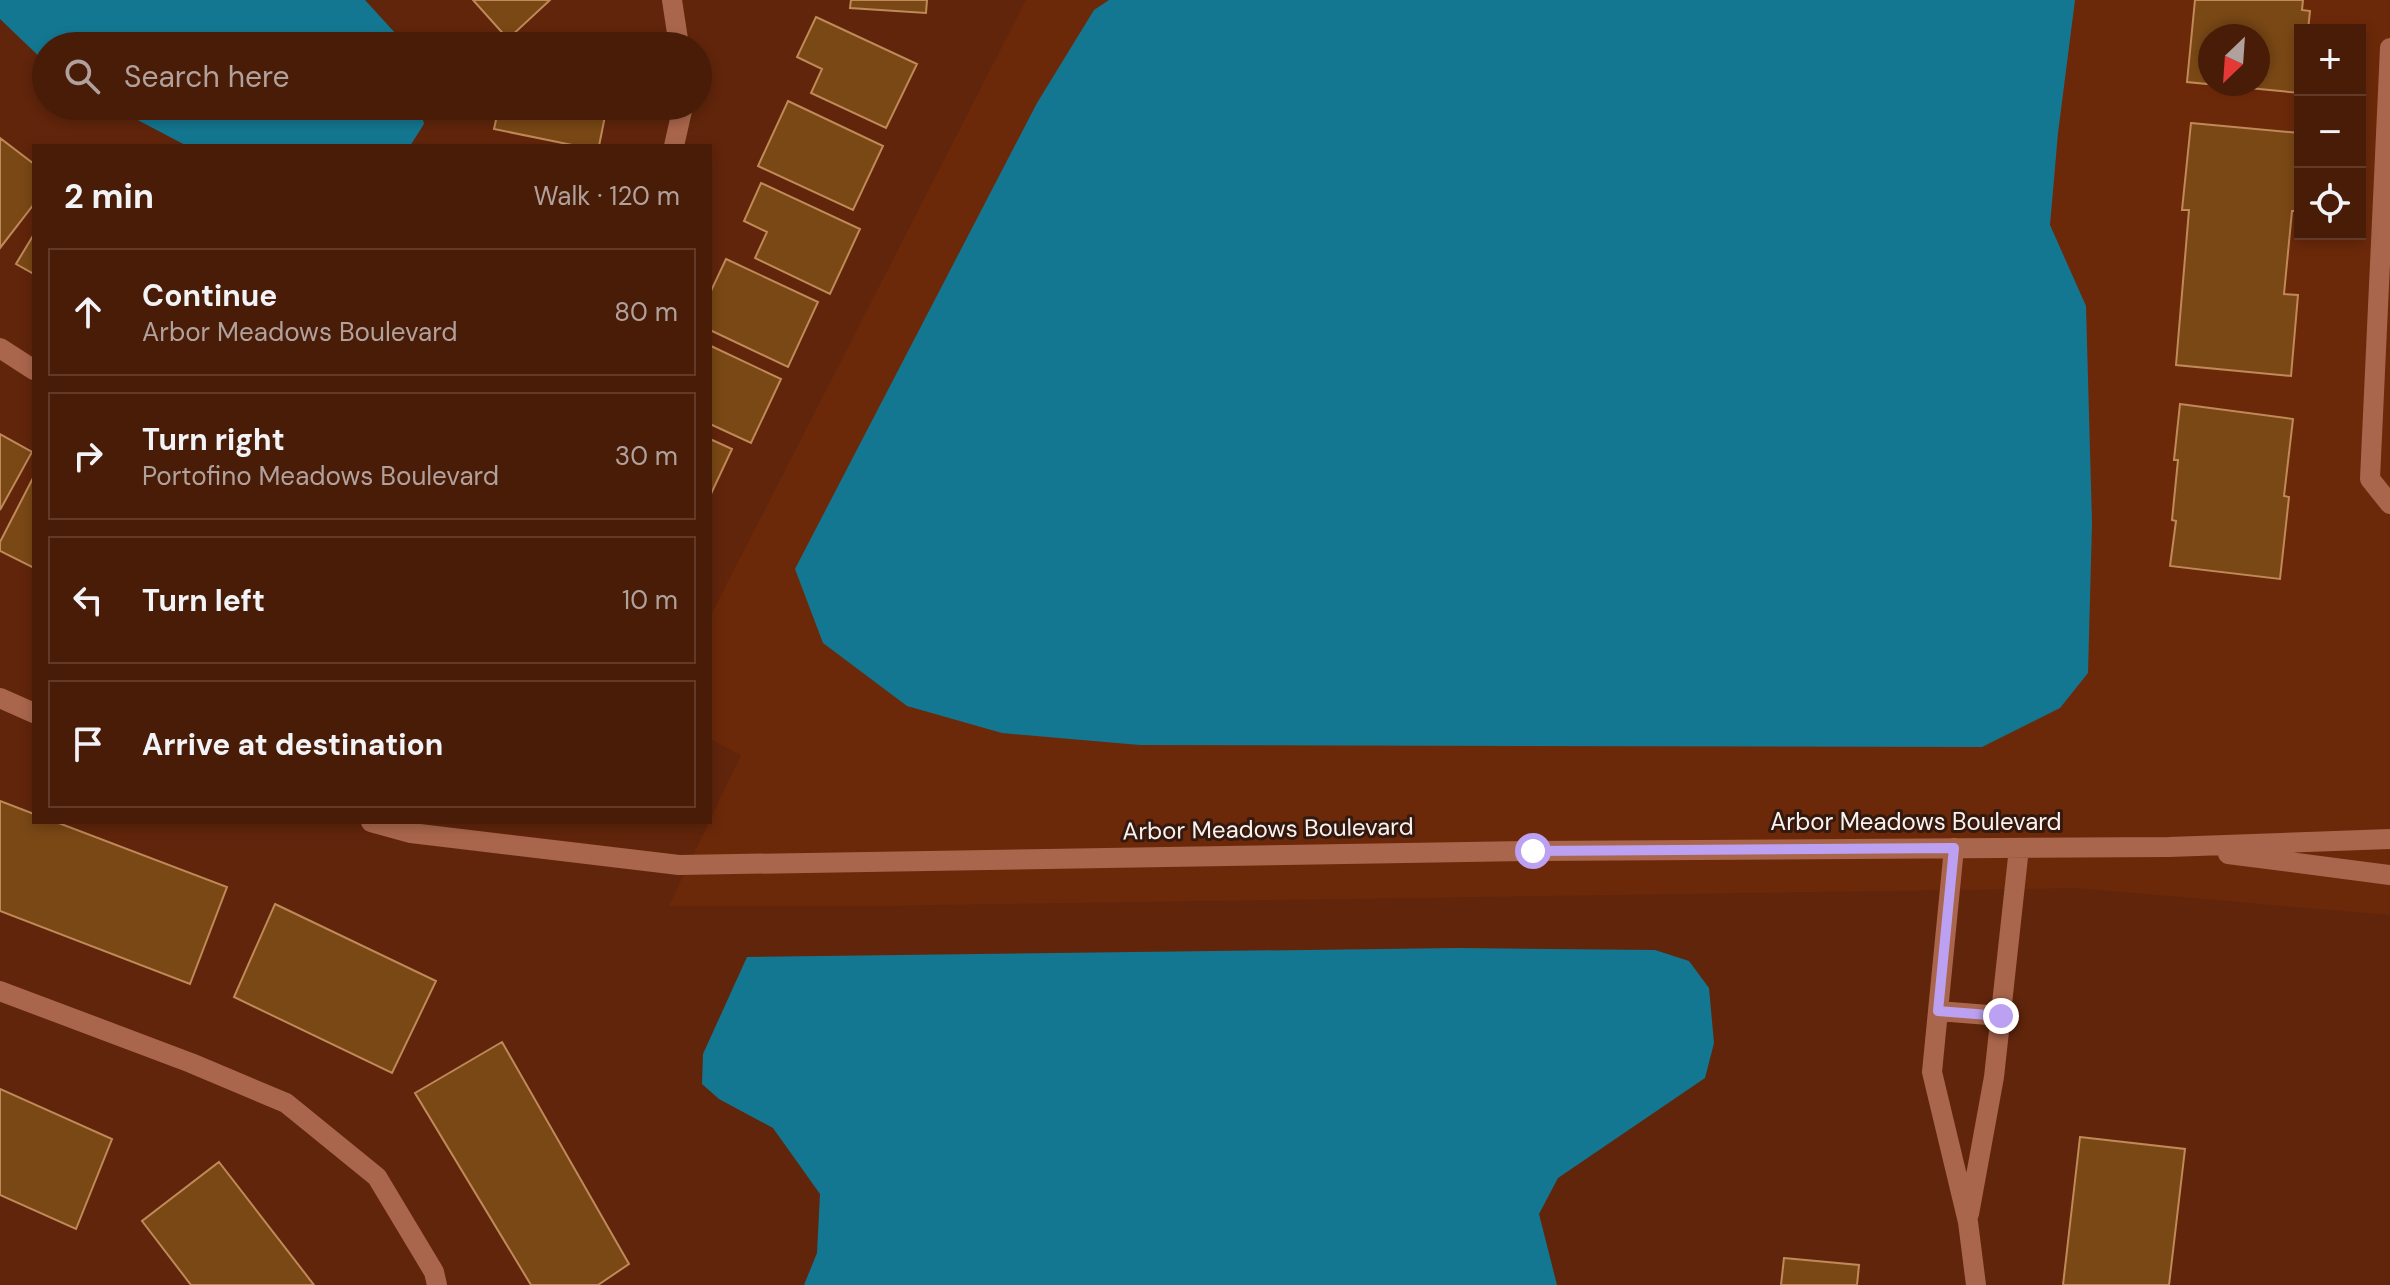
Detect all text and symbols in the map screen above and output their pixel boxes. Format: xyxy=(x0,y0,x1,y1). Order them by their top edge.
north arrow xyxy=(2198,24,2270,96)
map controls xyxy=(2294,24,2366,240)
button: + xyxy=(2294,24,2366,96)
search box xyxy=(32,32,712,120)
icon: search xyxy=(60,54,104,98)
text: Search here xyxy=(124,57,290,96)
button: − xyxy=(2294,96,2366,168)
button: locate xyxy=(2294,168,2366,240)
text: 2 min xyxy=(64,174,154,219)
text: Walk · 120 m xyxy=(533,179,680,213)
text: Continue xyxy=(142,276,277,315)
icon: ahead xyxy=(66,290,110,334)
text: 80 m xyxy=(614,295,678,329)
text: Arbor Meadows Boulevard xyxy=(142,315,458,349)
text: Turn right xyxy=(142,420,285,459)
icon: right xyxy=(66,434,110,478)
text: 30 m xyxy=(615,439,678,473)
text: Portofino Meadows Boulevard xyxy=(142,459,499,493)
icon: left xyxy=(66,578,110,622)
text: Turn left xyxy=(142,581,265,620)
text: 10 m xyxy=(622,583,678,617)
icon: arrive xyxy=(66,722,110,766)
text: Arrive at destination xyxy=(142,725,443,764)
street label: Arbor Meadows Boulevard xyxy=(1770,806,2062,837)
street label: Arbor Meadows Boulevard xyxy=(1122,810,1414,847)
route start xyxy=(1515,833,1551,869)
route end xyxy=(1983,998,2019,1034)

